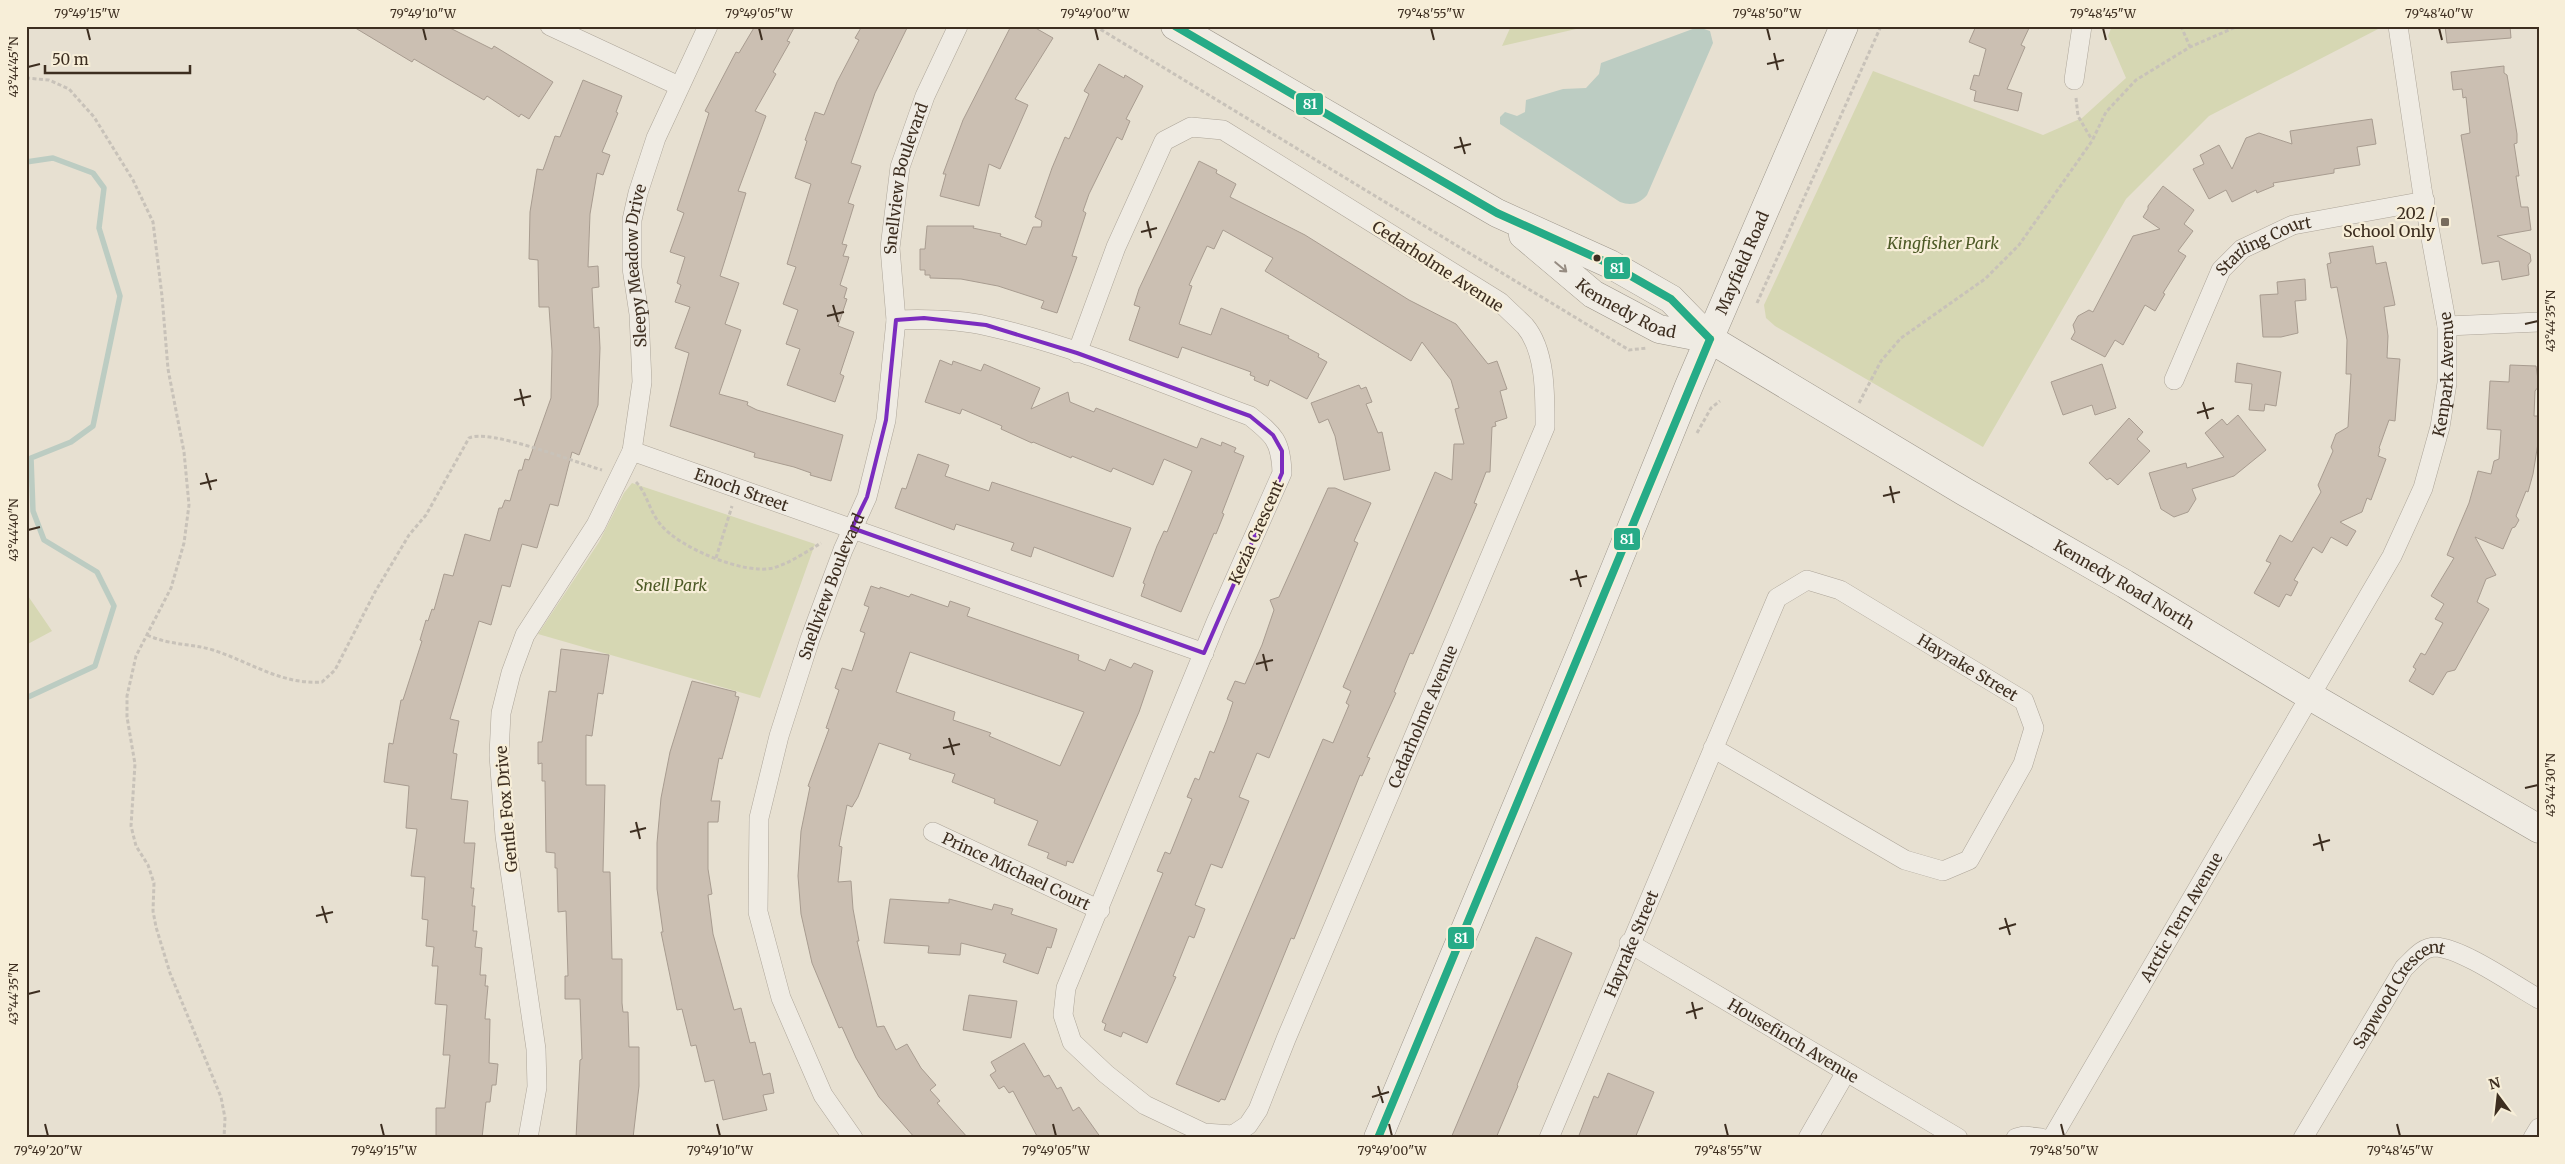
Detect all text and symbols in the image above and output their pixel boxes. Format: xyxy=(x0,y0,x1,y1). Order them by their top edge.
text: 79°49'15"W xyxy=(54,6,121,21)
text: 79°49'10"W xyxy=(390,6,457,21)
text: 79°49'05"W xyxy=(725,6,794,21)
text: 79°49'00"W xyxy=(1061,6,1130,21)
text: 79°48'55"W xyxy=(1398,6,1466,21)
text: 79°48'50"W xyxy=(1733,6,1802,21)
text: 79°48'45"W xyxy=(2070,6,2137,21)
text: 79°48'40"W xyxy=(2405,6,2474,21)
text: 43°44'45"N xyxy=(6,36,21,98)
scale bar xyxy=(45,42,190,74)
text: 50 m xyxy=(52,50,89,69)
line badge: 81 xyxy=(1295,92,1324,116)
text: 81 xyxy=(1303,95,1318,113)
street label: Snellview Boulevard xyxy=(880,99,932,255)
street label: Sleepy Meadow Drive xyxy=(621,181,650,348)
place label: 202 / School Only xyxy=(2343,203,2436,241)
street label: Mayfield Road xyxy=(1711,208,1773,317)
street label: Starling Court xyxy=(2211,212,2314,280)
street label: Cedarholme Avenue xyxy=(1368,216,1508,316)
marker: 202 / School Only xyxy=(2439,216,2451,228)
park label: Kingfisher Park xyxy=(1886,233,1999,253)
unlabelled marker xyxy=(1592,253,1602,263)
line badge: 81 xyxy=(1603,256,1631,280)
text: 81 xyxy=(1610,259,1625,277)
one-way arrow xyxy=(1554,261,1567,272)
street label: Kennedy Road xyxy=(1572,274,1678,342)
text: 43°44'35"N xyxy=(2543,289,2558,352)
street label: Kenpark Avenue xyxy=(2428,310,2458,439)
street label: Enoch Street xyxy=(692,464,792,516)
street label: Kezia Crescent xyxy=(1224,476,1288,587)
text: 43°44'40"N xyxy=(6,498,21,562)
street label: Snellview Boulevard xyxy=(794,509,869,662)
line badge: 81 xyxy=(1613,527,1641,551)
text: 81 xyxy=(1620,530,1635,548)
street label: Kennedy Road North xyxy=(2050,535,2199,634)
park label: Snell Park xyxy=(635,575,707,595)
street label: Hayrake Street xyxy=(1914,629,2022,705)
street label: Cedarholme Avenue xyxy=(1383,642,1461,791)
street label: Gentle Fox Drive xyxy=(490,745,522,873)
text: 43°44'30"N xyxy=(2543,752,2558,817)
street label: Prince Michael Court xyxy=(939,828,1094,914)
street label: Arctic Tern Avenue xyxy=(2135,849,2227,986)
street label: Hayrake Street xyxy=(1600,887,1663,1000)
line badge: 81 xyxy=(1447,926,1475,950)
text: 81 xyxy=(1454,929,1469,947)
street label: Sapwood Crescent xyxy=(2348,937,2448,1052)
text: 43°44'35"N xyxy=(6,962,21,1025)
street label: Housefinch Avenue xyxy=(1724,994,1862,1087)
north arrow xyxy=(2472,1072,2522,1122)
text: N xyxy=(2487,1073,2502,1094)
text: 79°49'20"W xyxy=(14,1143,83,1158)
text: 79°49'15"W xyxy=(351,1143,418,1158)
text: 79°49'10"W xyxy=(687,1143,754,1158)
text: 79°49'05"W xyxy=(1022,1143,1091,1158)
text: 79°49'00"W xyxy=(1358,1143,1427,1158)
text: 79°48'55"W xyxy=(1695,1143,1763,1158)
text: 79°48'50"W xyxy=(2030,1143,2099,1158)
text: 79°48'45"W xyxy=(2367,1143,2434,1158)

